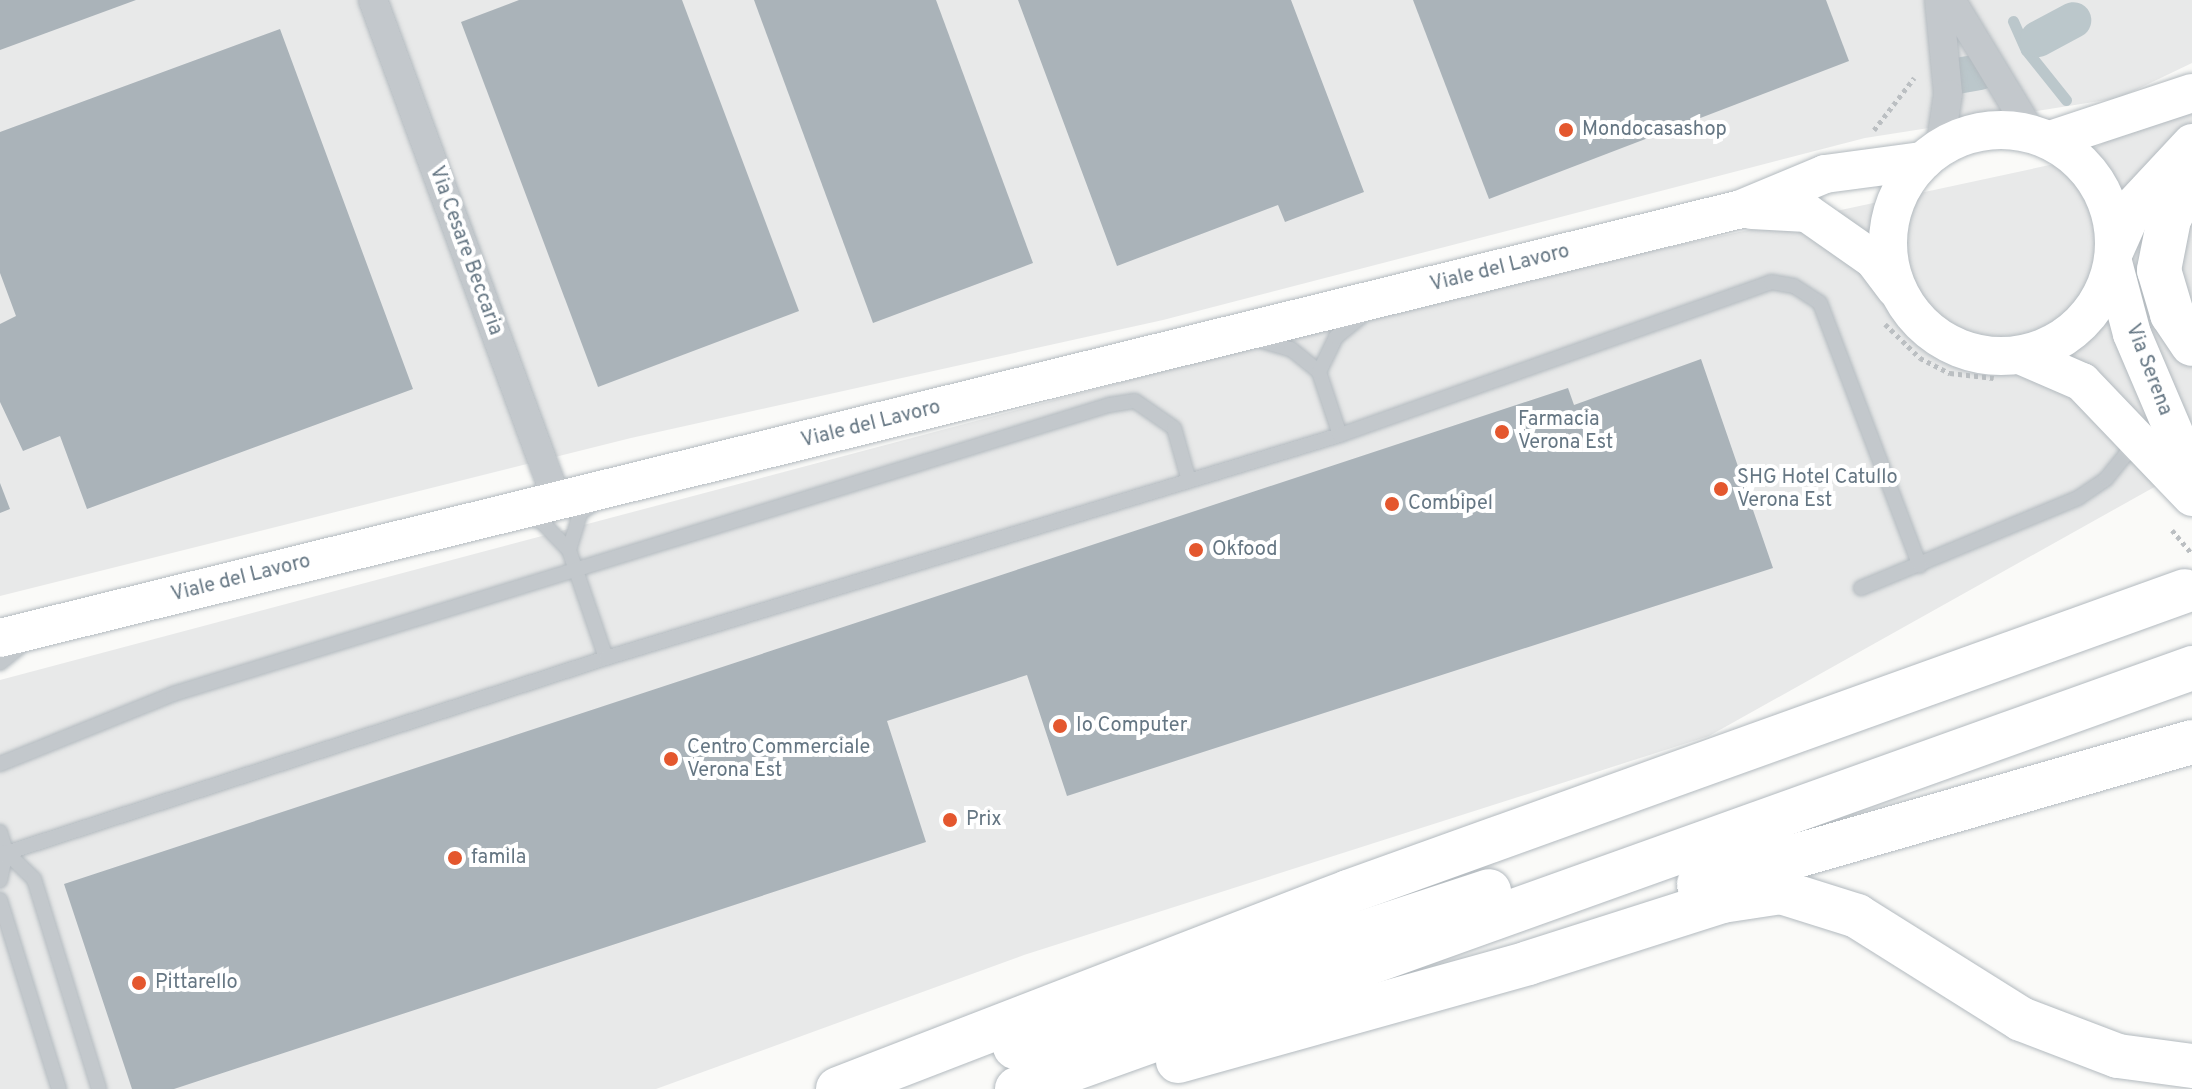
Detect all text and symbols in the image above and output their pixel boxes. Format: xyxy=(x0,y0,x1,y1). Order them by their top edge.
place label: Mondocasashop xyxy=(1582,118,1727,142)
marker: Mondocasashop xyxy=(1557,121,1575,139)
street label: Via Cesare Beccaria xyxy=(423,163,507,339)
street label: Viale del Lavoro xyxy=(1428,240,1572,298)
street label: Via Serena xyxy=(2120,321,2176,419)
street label: Viale del Lavoro xyxy=(799,396,943,454)
place label: Farmacia Verona Est xyxy=(1518,408,1613,455)
marker: Farmacia Verona Est xyxy=(1493,423,1511,441)
place label: SHG Hotel Catullo Verona Est xyxy=(1737,466,1898,513)
marker: SHG Hotel Catullo Verona Est xyxy=(1712,480,1730,498)
place label: Combipel xyxy=(1408,492,1493,516)
marker: Combipel xyxy=(1383,495,1401,513)
place label: Okfood xyxy=(1212,538,1277,562)
marker: Okfood xyxy=(1187,541,1205,559)
street label: Viale del Lavoro xyxy=(169,550,313,608)
place label: Io Computer xyxy=(1076,714,1188,738)
marker: Io Computer xyxy=(1051,717,1069,735)
place label: Centro Commerciale Verona Est xyxy=(687,736,870,783)
marker: Centro Commerciale Verona Est xyxy=(662,750,680,768)
place label: Prix xyxy=(966,808,1002,832)
marker: Prix xyxy=(941,811,959,829)
place label: famila xyxy=(471,846,526,870)
marker: famila xyxy=(446,849,464,867)
place label: Pittarello xyxy=(155,971,238,995)
marker: Pittarello xyxy=(130,974,148,992)

